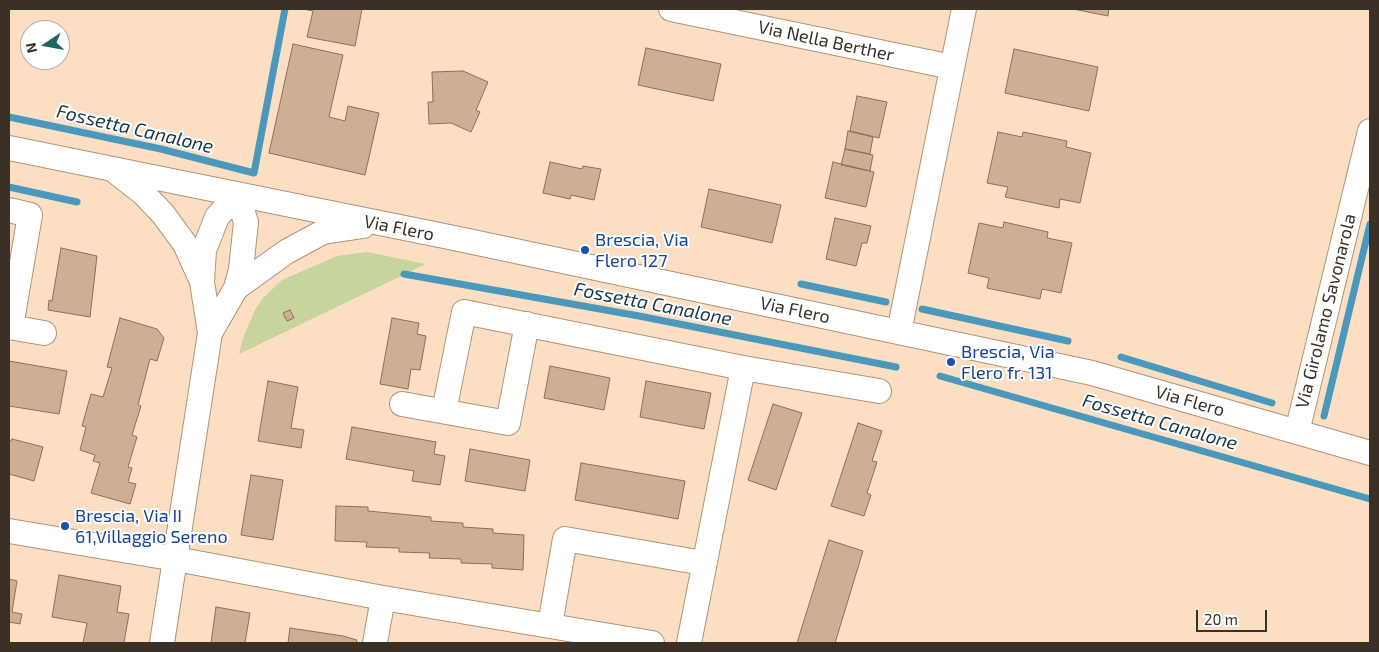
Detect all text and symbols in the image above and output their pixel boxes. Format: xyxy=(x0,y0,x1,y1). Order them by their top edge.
street label: Via Nella Berther xyxy=(756,16,896,66)
north arrow xyxy=(20,20,70,70)
text: N xyxy=(21,41,40,55)
water label: Fossetta Canalone xyxy=(54,100,216,158)
street label: Via Flero xyxy=(362,211,436,245)
street label: Via Girolamo Savonarola xyxy=(1291,211,1361,411)
place label: Brescia, Via Flero 127 xyxy=(595,229,689,272)
marker: Brescia, Via Flero 127 xyxy=(579,244,591,256)
water label: Fossetta Canalone xyxy=(572,278,734,330)
street label: Via Flero xyxy=(758,292,832,328)
place label: Brescia, Via Flero fr. 131 xyxy=(961,341,1055,384)
marker: Brescia, Via Flero fr. 131 xyxy=(945,356,957,368)
street label: Via Flero xyxy=(1153,381,1227,421)
water label: Fossetta Canalone xyxy=(1080,389,1240,455)
place label: Brescia, Via II 61,Villaggio Sereno xyxy=(75,505,228,548)
marker: Brescia, Via II 61,Villaggio Sereno xyxy=(59,520,71,532)
scale bar xyxy=(1199,600,1270,632)
text: 20 m xyxy=(1204,610,1238,628)

